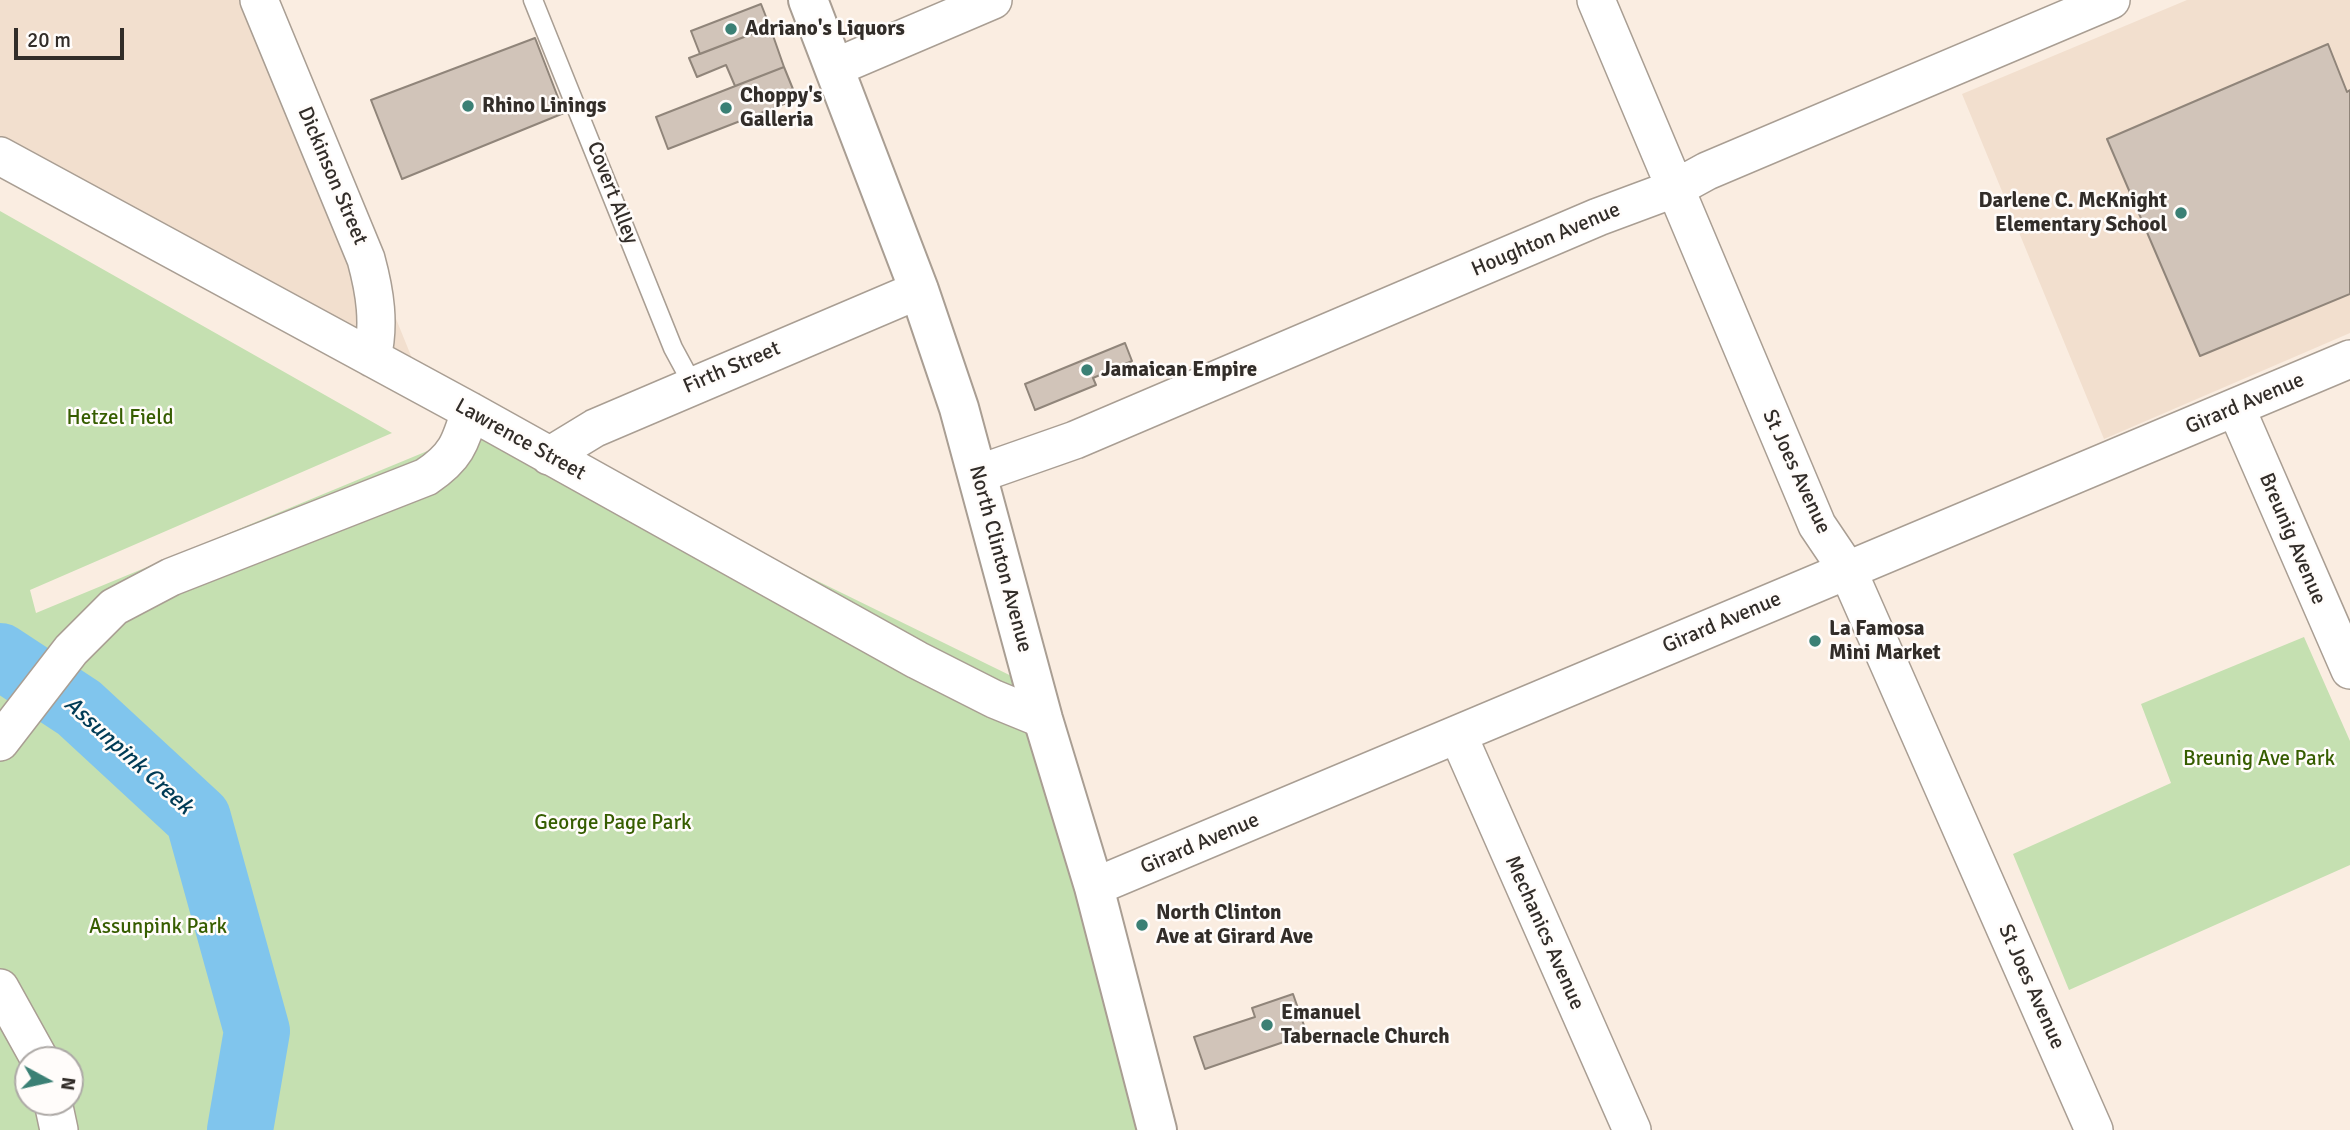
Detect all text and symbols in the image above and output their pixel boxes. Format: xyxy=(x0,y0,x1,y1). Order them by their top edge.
scale bar xyxy=(18,14,128,58)
place label: Adriano's Liquors xyxy=(745,16,905,42)
marker: Adriano's Liquors xyxy=(723,21,739,37)
text: 20 m xyxy=(27,27,71,53)
place label: Choppy's Galleria xyxy=(740,83,822,133)
place label: Rhino Linings xyxy=(482,93,606,119)
marker: Rhino Linings xyxy=(460,98,476,114)
marker: Choppy's Galleria xyxy=(718,100,734,116)
street label: Dickinson Street xyxy=(292,103,372,249)
street label: Covert Alley xyxy=(581,138,643,248)
place label: Darlene C. McKnight Elementary School xyxy=(1979,188,2167,238)
street label: Houghton Avenue xyxy=(1468,197,1624,283)
marker: Darlene C. McKnight Elementary School xyxy=(2173,205,2189,221)
street label: Firth Street xyxy=(680,336,784,400)
place label: Jamaican Empire xyxy=(1101,357,1257,383)
marker: Jamaican Empire xyxy=(1079,362,1095,378)
street label: Girard Avenue xyxy=(2182,368,2308,440)
street label: Lawrence Street xyxy=(450,394,590,486)
park label: Hetzel Field xyxy=(66,405,174,431)
street label: St Joes Avenue xyxy=(1756,406,1836,538)
street label: North Clinton Avenue xyxy=(963,463,1037,655)
street label: Breunig Avenue xyxy=(2253,470,2331,608)
street label: Girard Avenue xyxy=(1659,587,1785,659)
place label: La Famosa Mini Market xyxy=(1829,616,1941,666)
marker: La Famosa Mini Market xyxy=(1807,633,1823,649)
water label: Assunpink Creek xyxy=(58,691,198,821)
park label: Breunig Ave Park xyxy=(2183,746,2335,772)
street label: Girard Avenue xyxy=(1137,808,1263,880)
park label: George Page Park xyxy=(534,810,692,836)
street label: Mechanics Avenue xyxy=(1499,852,1589,1014)
place label: North Clinton Ave at Girard Ave xyxy=(1156,900,1313,950)
park label: Assunpink Park xyxy=(89,914,227,940)
marker: North Clinton Ave at Girard Ave xyxy=(1134,917,1150,933)
street label: St Joes Avenue xyxy=(1992,921,2070,1053)
place label: Emanuel Tabernacle Church xyxy=(1281,1000,1450,1050)
marker: Emanuel Tabernacle Church xyxy=(1259,1017,1275,1033)
north arrow xyxy=(14,1046,84,1116)
text: N xyxy=(55,1075,81,1092)

